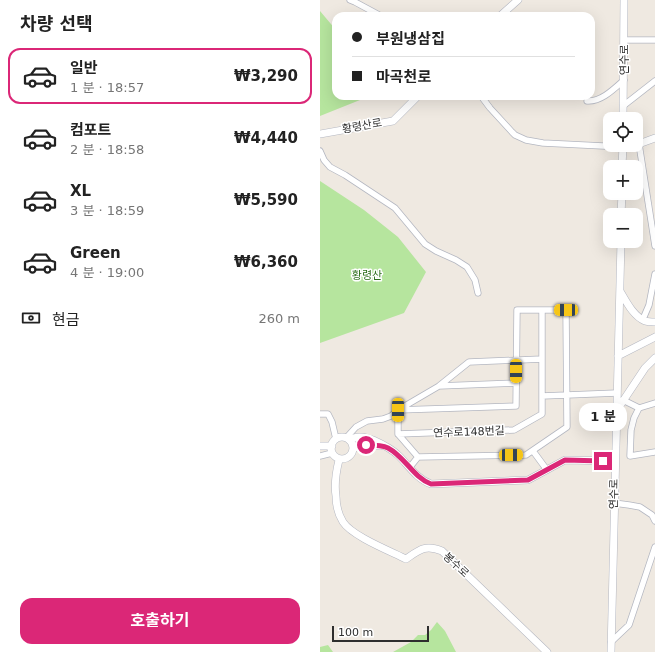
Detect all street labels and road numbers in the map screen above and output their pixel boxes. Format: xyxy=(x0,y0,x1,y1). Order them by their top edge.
street label: 연수로 xyxy=(618,45,631,75)
street label: 황령산로 xyxy=(341,116,383,136)
street label: 연수로148번길 xyxy=(433,424,505,440)
street label: 연수로 xyxy=(607,479,621,509)
street label: 봉수로 xyxy=(440,550,472,580)

